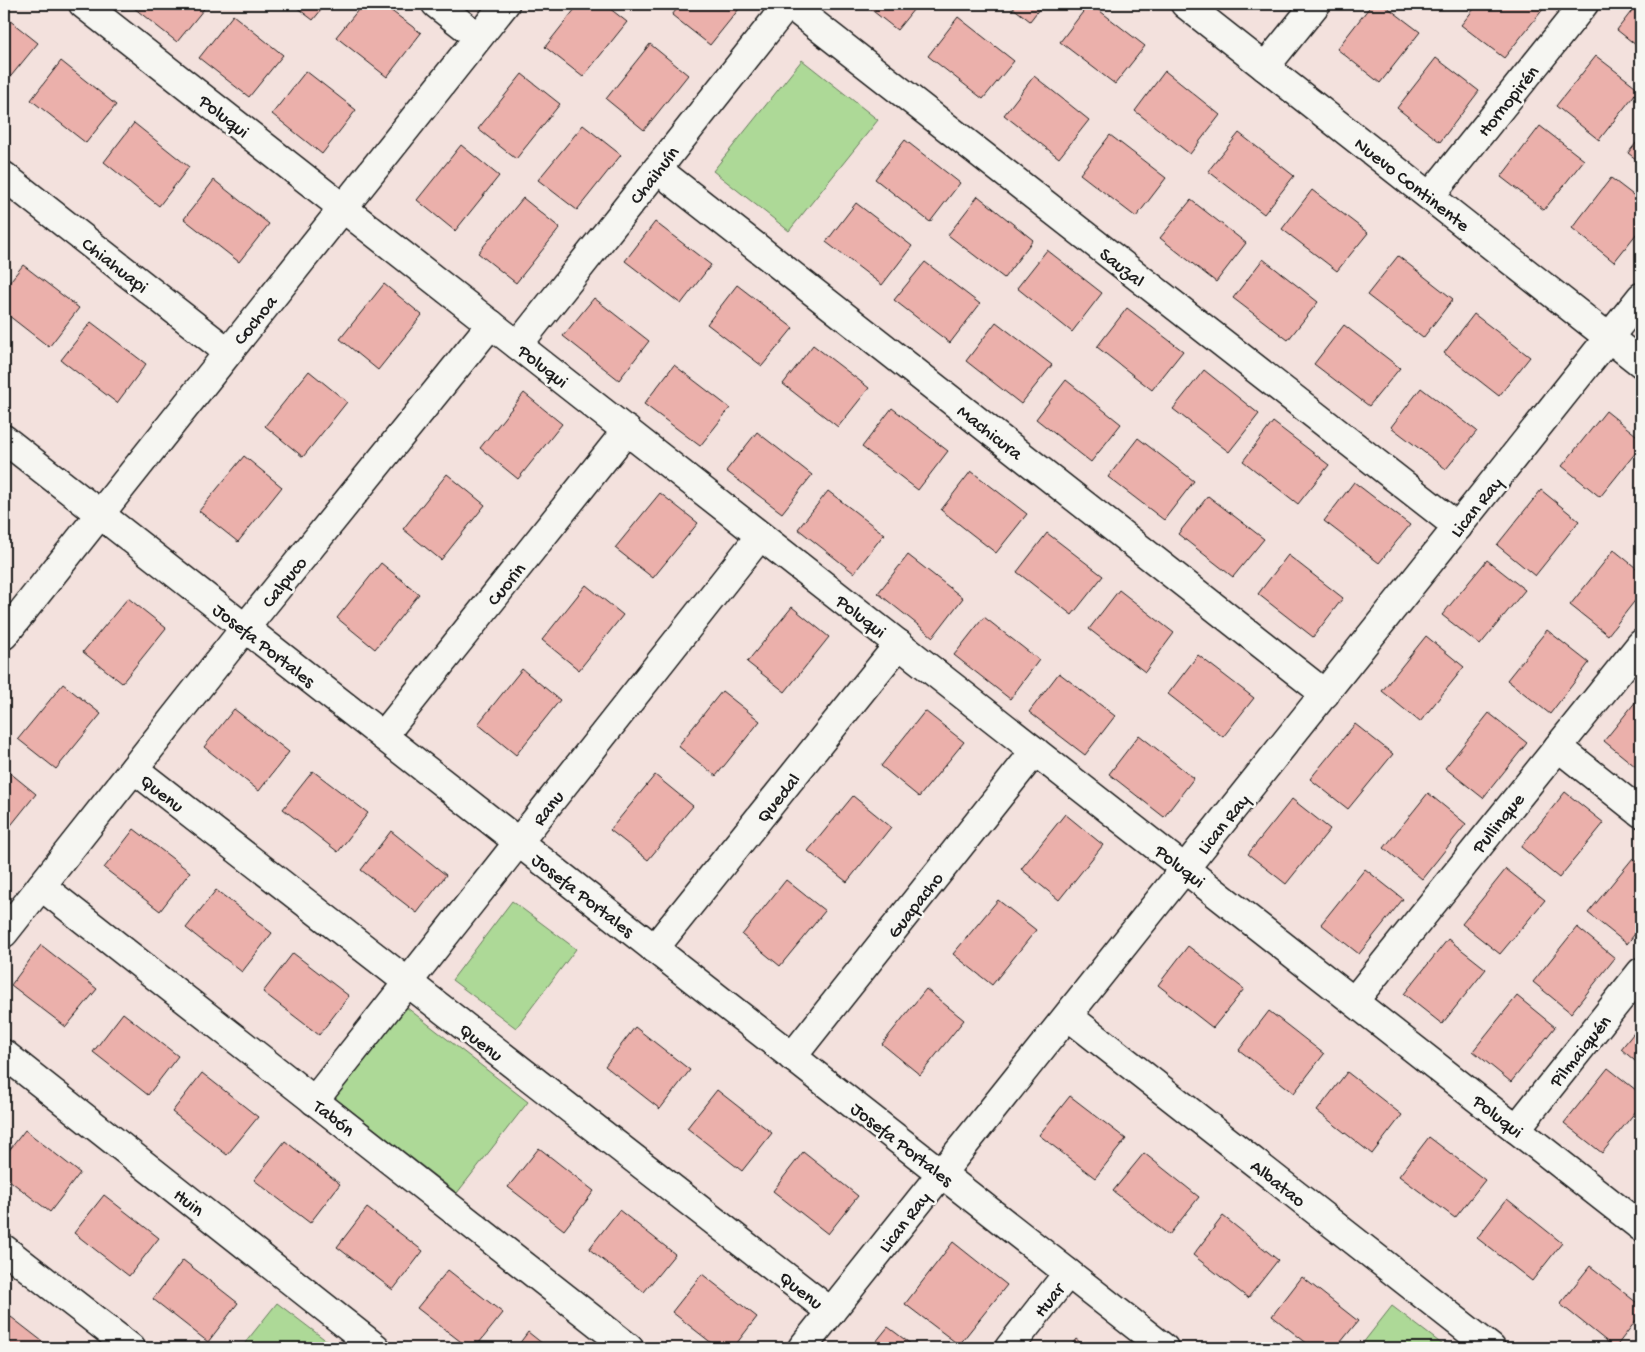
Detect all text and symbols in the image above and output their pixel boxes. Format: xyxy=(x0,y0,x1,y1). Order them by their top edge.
street label: Hornopirén xyxy=(1474,62,1546,143)
street label: Poluqui xyxy=(192,90,253,145)
street label: Nuevo Continente xyxy=(1348,133,1473,238)
street label: Chaihuín xyxy=(626,143,686,210)
street label: Chiahuapi xyxy=(76,234,152,300)
street label: Sauzal xyxy=(1094,244,1148,294)
street label: Cochoa xyxy=(230,291,285,351)
street label: Poluqui xyxy=(511,340,572,395)
street label: Machicura xyxy=(951,401,1027,467)
street label: Lican Ray xyxy=(1446,473,1510,543)
street label: Calpuco xyxy=(258,553,314,614)
street label: Cuorin xyxy=(483,559,532,611)
street label: Poluqui xyxy=(829,590,890,645)
street label: Josefa Portales xyxy=(207,600,320,695)
street label: Quenu xyxy=(134,770,187,819)
street label: Quedal xyxy=(753,770,807,829)
street label: Ranu xyxy=(529,787,571,831)
street label: Pullinque xyxy=(1468,789,1531,860)
street label: Lican Ray xyxy=(1193,790,1257,860)
street label: Poluqui xyxy=(1148,840,1209,895)
street label: Josefa Portales xyxy=(526,850,639,945)
street label: Guapacho xyxy=(884,868,950,944)
street label: Pilmaiquén xyxy=(1545,1012,1618,1094)
street label: Quenu xyxy=(453,1019,506,1068)
street label: Poluqui xyxy=(1466,1090,1527,1145)
street label: Tabón xyxy=(307,1096,358,1143)
street label: Josefa Portales xyxy=(845,1099,958,1194)
street label: Albatao xyxy=(1244,1156,1309,1214)
street label: Huin xyxy=(168,1185,208,1223)
street label: Lican Ray xyxy=(875,1187,937,1258)
street label: Quenu xyxy=(773,1267,826,1316)
street label: Huar xyxy=(1030,1278,1073,1323)

